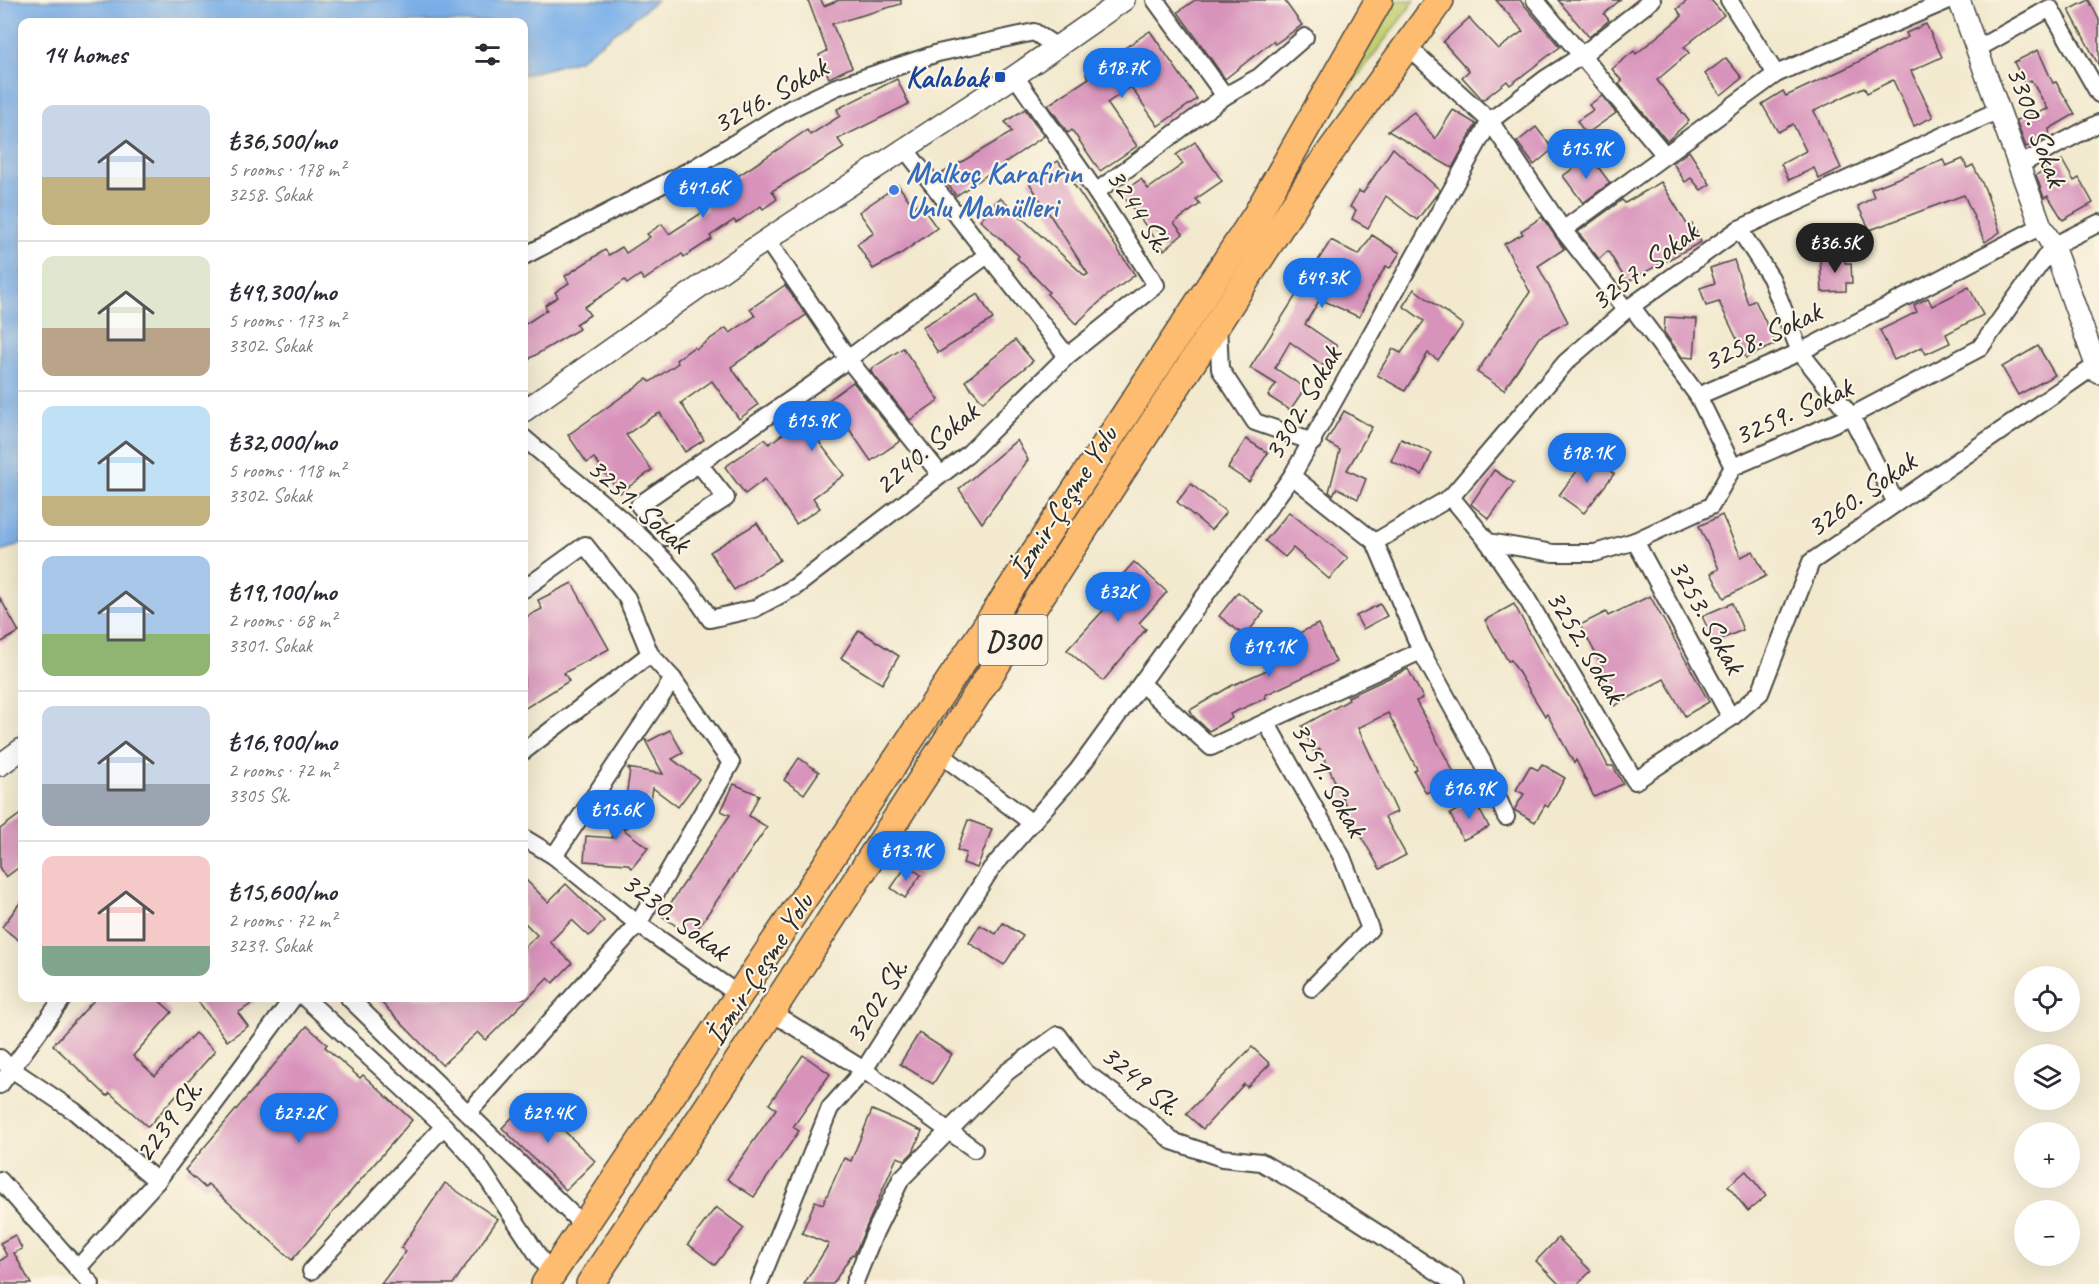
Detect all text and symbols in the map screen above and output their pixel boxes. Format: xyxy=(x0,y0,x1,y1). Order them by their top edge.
text: 14 homes xyxy=(42,38,127,71)
icon: filters xyxy=(471,38,504,71)
street label: 3246. Sokak xyxy=(706,47,836,142)
pin: ₺18.7K xyxy=(1073,48,1171,99)
text: ₺18.7K xyxy=(1097,55,1147,80)
place label: Kalabak xyxy=(906,58,991,96)
street label: 3300. Sokak xyxy=(1998,60,2077,194)
marker: Kalabak xyxy=(993,70,1007,84)
text: ₺36,500/mo xyxy=(228,124,337,157)
icon: home xyxy=(90,129,162,201)
pin: ₺15.9K xyxy=(1537,129,1635,180)
text: ₺15.9K xyxy=(1561,136,1611,161)
place label: Malkoç Karafırın Unlu Mamülleri xyxy=(906,154,1083,226)
text: 5 rooms · 178 m² xyxy=(228,157,345,182)
street label: 3244 Sk. xyxy=(1098,161,1180,259)
pin: ₺41.6K xyxy=(654,168,752,219)
text: ₺41.6K xyxy=(678,175,728,200)
text: 3258. Sokak xyxy=(228,182,312,207)
marker: Malkoç Karafırın Unlu Mamülleri xyxy=(887,183,901,197)
street label: 3257. Sokak xyxy=(1582,212,1707,319)
pin: ₺36.5K xyxy=(1786,223,1884,274)
text: ₺36.5K xyxy=(1810,230,1860,255)
pin: ₺49.3K xyxy=(1273,258,1371,309)
text: ₺49.3K xyxy=(1297,265,1347,290)
text: ₺49,300/mo xyxy=(228,275,336,308)
icon: home xyxy=(90,280,162,352)
street label: 3258. Sokak xyxy=(1697,291,1829,380)
text: 5 rooms · 173 m² xyxy=(228,308,345,333)
text: 3302. Sokak xyxy=(228,333,312,358)
street label: 3302. Sokak xyxy=(1254,337,1351,467)
street label: 3259. Sokak xyxy=(1728,367,1860,454)
street label: 2240. Sokak xyxy=(866,392,988,503)
pin: ₺15.9K xyxy=(763,401,861,452)
text: ₺15.9K xyxy=(787,408,837,433)
street label: İzmir-Çeşme Yolu xyxy=(1000,417,1127,585)
text: ₺32,000/mo xyxy=(228,425,337,458)
icon: home xyxy=(90,430,162,502)
pin: ₺18.1K xyxy=(1538,433,1636,484)
text: ₺18.1K xyxy=(1562,440,1612,465)
street label: 3260. Sokak xyxy=(1798,441,1925,546)
street label: 3231. Sokak xyxy=(579,449,700,563)
text: 5 rooms · 118 m² xyxy=(228,458,345,483)
text: 3302. Sokak xyxy=(228,483,312,508)
street label: 3253. Sokak xyxy=(1660,552,1755,682)
pin: ₺32K xyxy=(1082,572,1154,623)
text: ₺19,100/mo xyxy=(228,575,336,608)
text: ₺32K xyxy=(1099,579,1137,604)
icon: home xyxy=(90,580,162,652)
street label: 3252. Sokak xyxy=(1537,582,1636,712)
text: 2 rooms · 68 m² xyxy=(228,608,336,633)
road number: D300 xyxy=(978,615,1048,665)
pin: ₺19.1K xyxy=(1220,627,1318,678)
text: 3301. Sokak xyxy=(228,633,312,658)
text: ₺19.1K xyxy=(1244,634,1294,659)
street label: 3251. Sokak xyxy=(1282,715,1377,845)
text: ₺16,900/mo xyxy=(228,725,337,758)
icon: home xyxy=(90,730,162,802)
text: 2 rooms · 72 m² xyxy=(228,758,336,783)
pin: ₺16.9K xyxy=(1420,769,1518,820)
text: ₺16.9K xyxy=(1444,776,1494,801)
text: 3305 Sk. xyxy=(228,783,290,808)
pin: ₺15.6K xyxy=(567,790,665,841)
text: ₺15.6K xyxy=(591,797,641,822)
pin: ₺13.1K xyxy=(857,831,955,882)
text: ₺13.1K xyxy=(881,838,931,863)
street label: 3230. Sokak xyxy=(614,863,739,970)
text: ₺15,600/mo xyxy=(228,875,337,908)
icon: home xyxy=(90,880,162,952)
street label: İzmir-Çeşme Yolu xyxy=(696,884,823,1052)
text: 2 rooms · 72 m² xyxy=(228,908,336,933)
text: 3239. Sokak xyxy=(228,933,312,958)
street label: 3202 Sk. xyxy=(835,951,917,1051)
map controls xyxy=(2014,966,2080,1266)
button: locate xyxy=(2014,966,2080,1032)
street label: 3249 Sk. xyxy=(1093,1036,1189,1124)
button: layers xyxy=(2014,1044,2080,1110)
street label: 2239 Sk. xyxy=(125,1072,211,1170)
pin: ₺27.2K xyxy=(250,1093,348,1144)
pin: ₺29.4K xyxy=(499,1093,597,1144)
text: ₺27.2K xyxy=(274,1100,324,1125)
text: ₺29.4K xyxy=(523,1100,573,1125)
button: + xyxy=(2014,1122,2080,1188)
button: − xyxy=(2014,1200,2080,1266)

